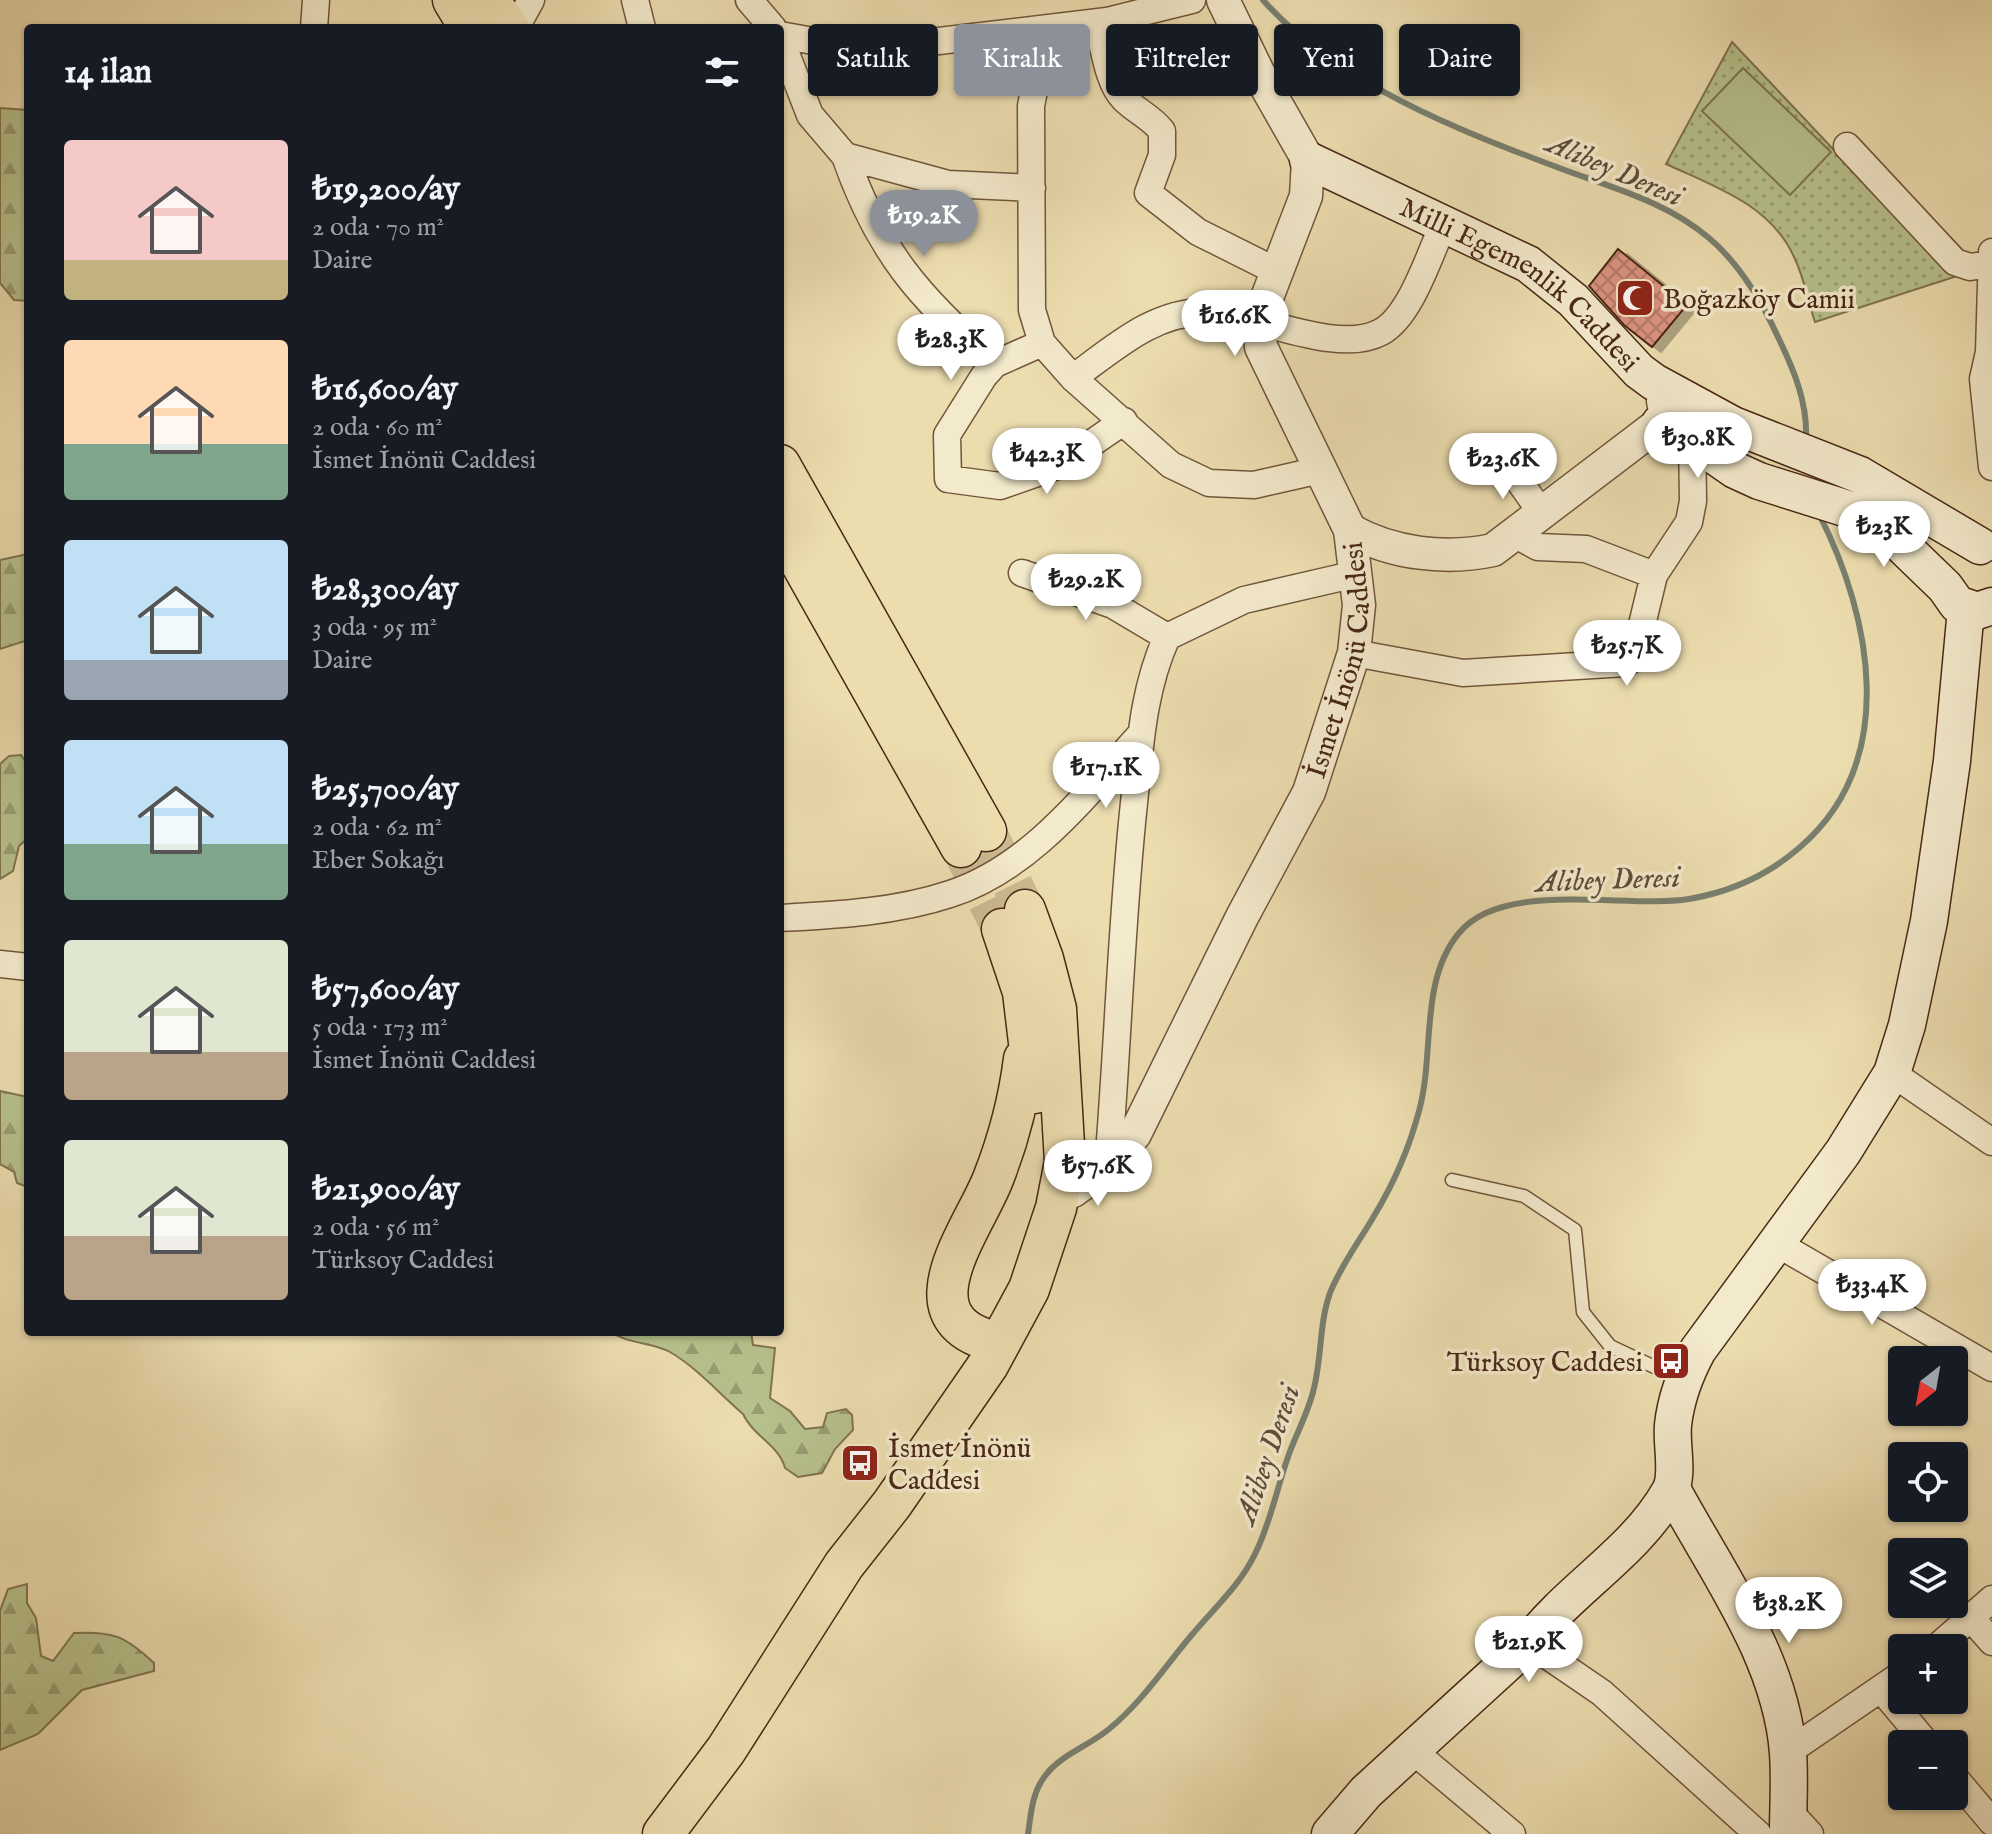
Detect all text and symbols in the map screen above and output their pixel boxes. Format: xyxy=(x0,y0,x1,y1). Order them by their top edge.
chip: Satılık xyxy=(808,24,938,96)
chip: Kiralık xyxy=(954,24,1090,96)
chip: Filtreler xyxy=(1106,24,1258,96)
chip: Yeni xyxy=(1274,24,1383,96)
chip: Daire xyxy=(1399,24,1520,96)
icon: filters xyxy=(700,50,744,94)
text: 14 ilan xyxy=(64,51,152,94)
water label: Alibey Deresi xyxy=(1538,124,1690,217)
text: ₺19,200/ay xyxy=(312,168,460,211)
icon: home xyxy=(128,172,224,268)
pin: ₺19.2K xyxy=(859,190,989,258)
street label: Milli Egemenlik Caddesi xyxy=(1393,191,1646,380)
text: ₺19.2K xyxy=(888,199,960,232)
text: 2 oda · 70 m² xyxy=(312,211,444,244)
text: Daire xyxy=(312,244,373,277)
mosque icon: Boğazköy Camii xyxy=(1614,277,1656,319)
place label: Boğazköy Camii xyxy=(1663,283,1855,318)
pin: ₺16.6K xyxy=(1170,290,1300,358)
text: ₺16.6K xyxy=(1200,299,1270,332)
pin: ₺28.3K xyxy=(886,314,1016,382)
text: ₺28.3K xyxy=(915,323,987,356)
text: ₺16,600/ay xyxy=(312,368,458,411)
icon: home xyxy=(128,372,224,468)
text: 2 oda · 60 m² xyxy=(312,411,443,444)
pin: ₺30.8K xyxy=(1633,412,1763,480)
text: ₺30.8K xyxy=(1662,421,1734,454)
pin: ₺42.3K xyxy=(982,428,1112,496)
pin: ₺23.6K xyxy=(1438,433,1568,501)
text: ₺42.3K xyxy=(1010,437,1084,470)
text: ₺23.6K xyxy=(1467,442,1539,475)
text: İsmet İnönü Caddesi xyxy=(312,444,536,477)
pin: ₺23K xyxy=(1837,501,1931,569)
text: ₺23K xyxy=(1856,510,1912,543)
street label: İsmet İnönü Caddesi xyxy=(1300,540,1379,783)
pin: ₺29.2K xyxy=(1021,554,1151,622)
text: ₺29.2K xyxy=(1049,563,1124,596)
text: ₺28,300/ay xyxy=(312,568,459,611)
icon: home xyxy=(128,572,224,668)
text: 3 oda · 95 m² xyxy=(312,611,437,644)
pin: ₺25.7K xyxy=(1562,620,1692,688)
text: ₺25.7K xyxy=(1591,629,1663,662)
text: Daire xyxy=(312,644,373,677)
pin: ₺17.1K xyxy=(1041,742,1171,810)
text: ₺17.1K xyxy=(1071,751,1141,784)
text: ₺25,700/ay xyxy=(312,768,459,811)
icon: home xyxy=(128,772,224,868)
text: 2 oda · 62 m² xyxy=(312,811,442,844)
text: Eber Sokağı xyxy=(312,844,445,877)
water label: Alibey Deresi xyxy=(1532,859,1683,903)
text: ₺57,600/ay xyxy=(312,968,459,1011)
icon: home xyxy=(128,972,224,1068)
text: 5 oda · 173 m² xyxy=(312,1011,448,1044)
text: İsmet İnönü Caddesi xyxy=(312,1044,536,1077)
pin: ₺57.6K xyxy=(1033,1140,1163,1208)
text: ₺57.6K xyxy=(1062,1149,1134,1182)
text: ₺21,900/ay xyxy=(312,1168,460,1211)
icon: home xyxy=(128,1172,224,1268)
text: 2 oda · 56 m² xyxy=(312,1211,439,1244)
text: Türksoy Caddesi xyxy=(312,1244,494,1277)
pin: ₺33.4K xyxy=(1807,1259,1937,1327)
text: ₺33.4K xyxy=(1836,1268,1908,1301)
bus stop icon: Türksoy Caddesi xyxy=(1650,1340,1692,1382)
place label: Türksoy Caddesi xyxy=(1447,1346,1643,1381)
north arrow xyxy=(1888,1346,1968,1426)
map controls xyxy=(1888,1346,1968,1810)
water label: Alibey Deresi xyxy=(1226,1378,1311,1532)
place label: İsmet İnönü Caddesi xyxy=(888,1432,1031,1499)
bus stop icon: İsmet İnönü Caddesi xyxy=(839,1442,881,1484)
button: locate xyxy=(1888,1442,1968,1522)
button: layers xyxy=(1888,1538,1968,1618)
pin: ₺38.2K xyxy=(1724,1577,1854,1645)
text: ₺38.2K xyxy=(1753,1586,1825,1619)
pin: ₺21.9K xyxy=(1464,1616,1594,1684)
text: ₺21.9K xyxy=(1493,1625,1565,1658)
button: + xyxy=(1888,1634,1968,1714)
button: − xyxy=(1888,1730,1968,1810)

